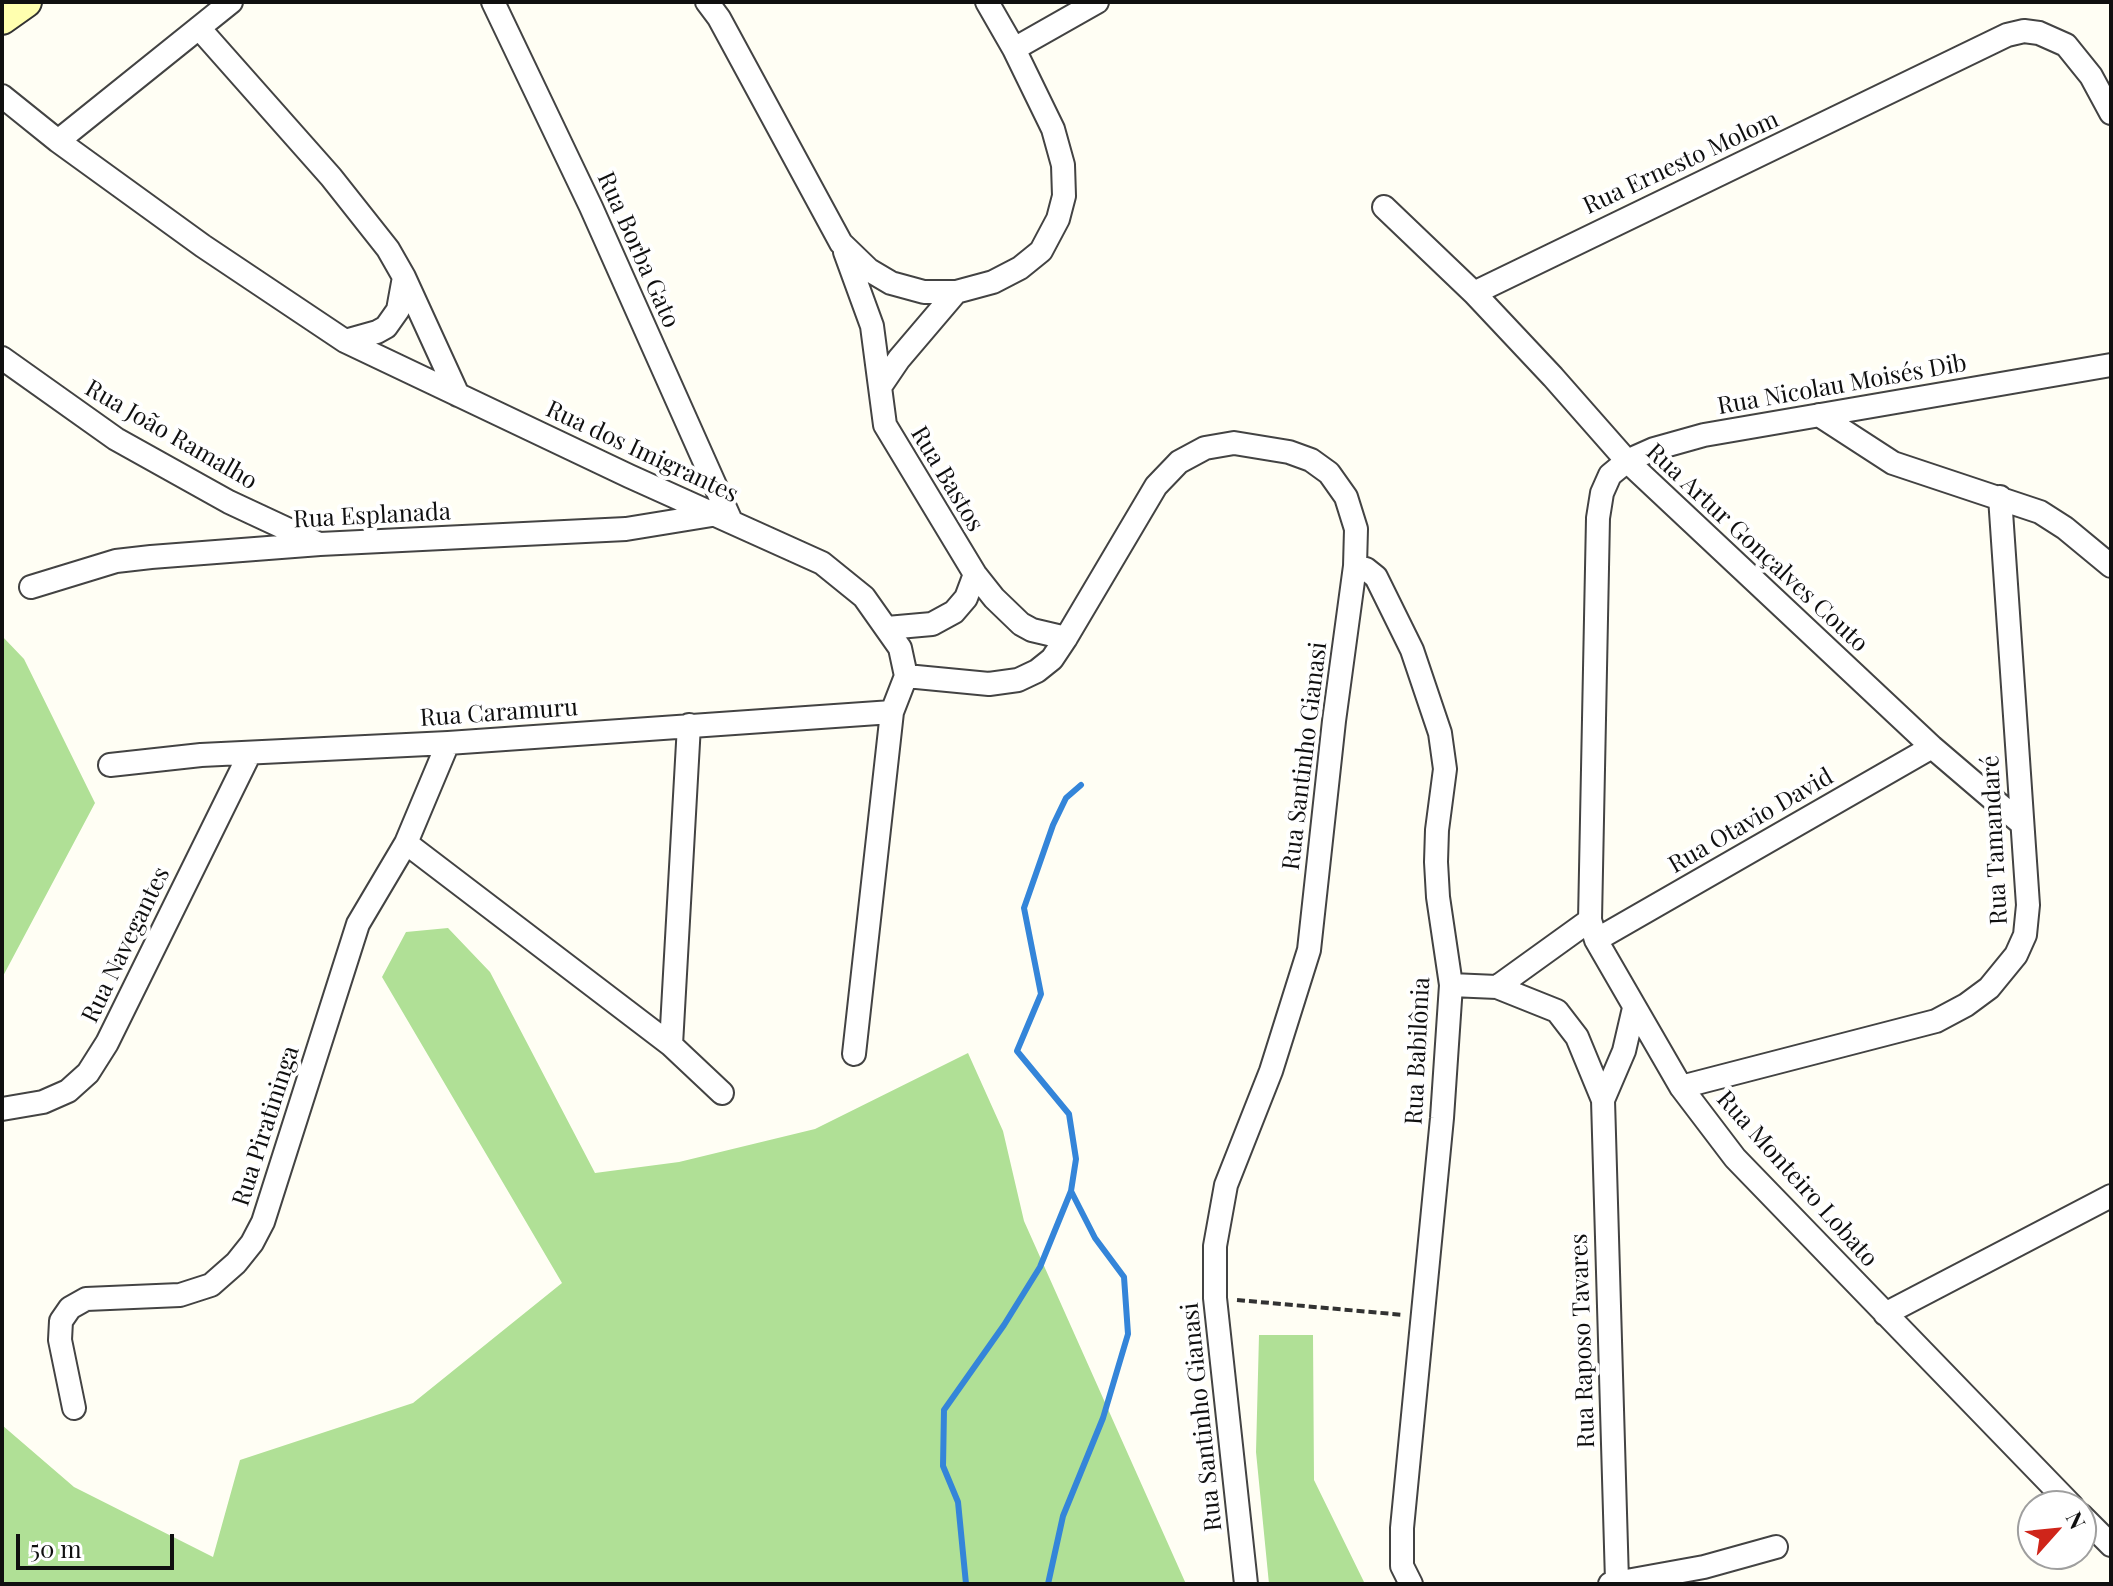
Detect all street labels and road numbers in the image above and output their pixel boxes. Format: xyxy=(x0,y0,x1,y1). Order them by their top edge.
street label: Rua Ernesto Molom xyxy=(1579,105,1783,221)
street label: Rua Borba Gato xyxy=(591,168,685,332)
street label: Rua Nicolau Moisés Dib xyxy=(1715,349,1969,421)
street label: Rua João Ramalho xyxy=(80,374,262,496)
street label: Rua dos Imigrantes xyxy=(541,395,743,509)
street label: Rua Bastos xyxy=(904,421,990,537)
street label: Rua Artur Gonçalves Couto xyxy=(1640,438,1874,658)
street label: Rua Esplanada xyxy=(293,497,451,535)
street label: Rua Santinho Gianasi xyxy=(1277,640,1333,872)
street label: Rua Caramuru xyxy=(419,693,579,733)
street label: Rua Tamandaré xyxy=(1976,754,2014,926)
street label: Rua Otavio David xyxy=(1664,762,1838,880)
street label: Rua Navegantes xyxy=(76,863,176,1027)
street label: Rua Babilônia xyxy=(1400,976,1436,1126)
street label: Rua Piratininga xyxy=(227,1042,305,1210)
street label: Rua Monteiro Lobato xyxy=(1710,1085,1884,1273)
street label: Rua Raposo Tavares xyxy=(1565,1233,1601,1449)
street label: Rua Santinho Gianasi xyxy=(1176,1301,1228,1533)

